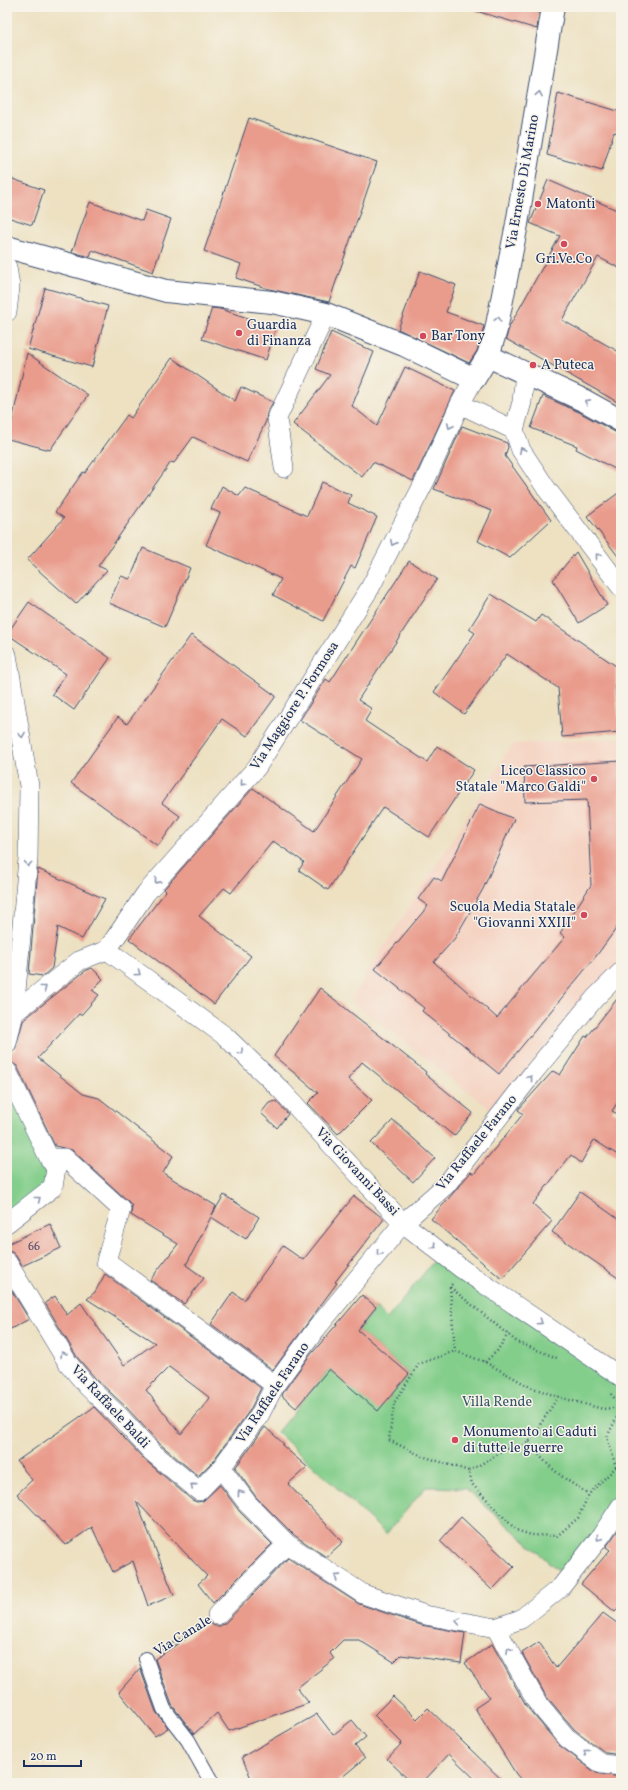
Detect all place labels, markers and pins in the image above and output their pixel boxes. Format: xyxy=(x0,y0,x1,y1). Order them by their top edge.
place label: Matonti xyxy=(546,195,596,214)
marker: Matonti xyxy=(533,199,543,209)
marker: Gri.Ve.Co xyxy=(559,239,569,249)
place label: Gri.Ve.Co xyxy=(536,250,592,269)
place label: Guardia di Finanza xyxy=(247,316,311,351)
place label: Bar Tony xyxy=(431,327,485,346)
marker: Guardia di Finanza xyxy=(234,328,244,338)
marker: Bar Tony xyxy=(418,331,428,341)
place label: A Puteca xyxy=(541,356,594,375)
marker: A Puteca xyxy=(528,360,538,370)
place label: Liceo Classico Statale "Marco Galdi" xyxy=(455,762,586,797)
marker: Liceo Classico Statale "Marco Galdi" xyxy=(589,774,599,784)
place label: Scuola Media Statale "Giovanni XXIII" xyxy=(449,898,576,933)
marker: Scuola Media Statale "Giovanni XXIII" xyxy=(579,910,589,920)
place label: Monumento ai Caduti di tutte le guerre xyxy=(463,1423,597,1458)
marker: Monumento ai Caduti di tutte le guerre xyxy=(450,1435,460,1445)

